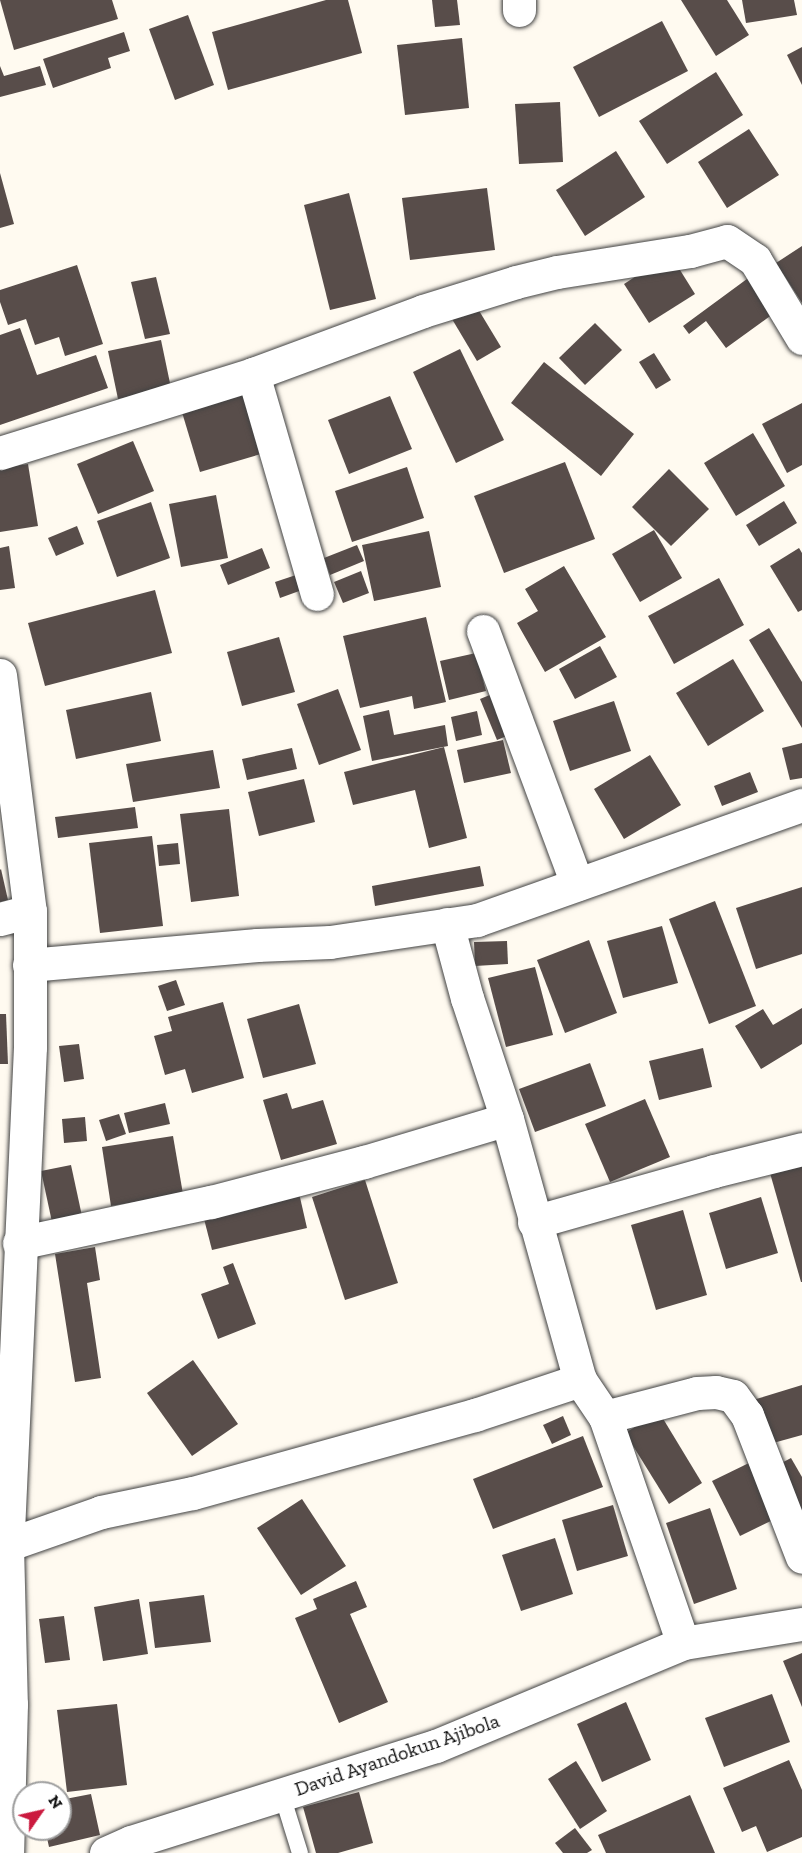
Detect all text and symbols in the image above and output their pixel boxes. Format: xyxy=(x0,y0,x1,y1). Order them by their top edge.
street label: David Ayandokun Ajibola xyxy=(291,1708,503,1802)
north arrow xyxy=(12,1781,72,1841)
text: N xyxy=(44,1791,67,1812)

